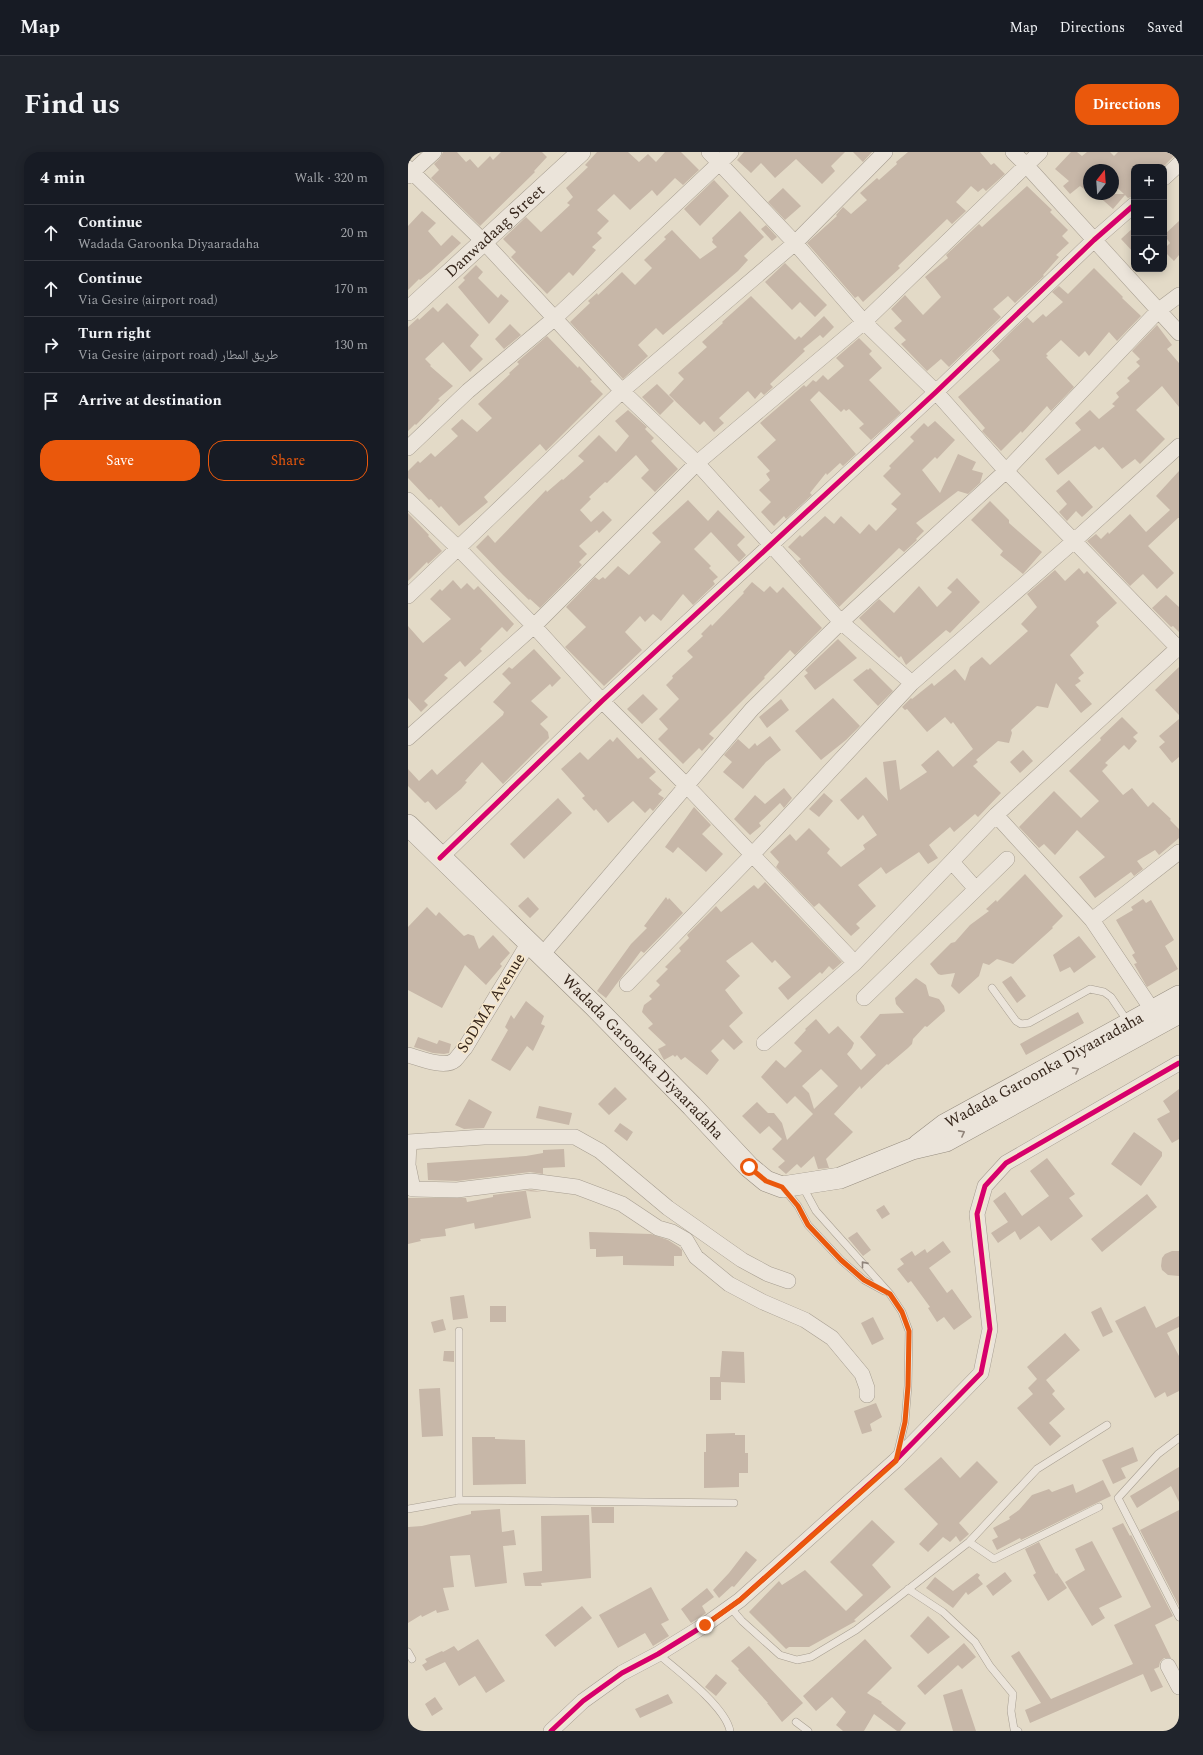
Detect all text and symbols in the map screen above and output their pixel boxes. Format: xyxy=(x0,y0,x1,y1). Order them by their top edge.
text: Map xyxy=(20,13,60,42)
text: Map xyxy=(1010,17,1038,38)
text: Directions xyxy=(1060,17,1125,38)
text: Saved xyxy=(1147,17,1183,38)
text: Find us xyxy=(24,83,120,126)
button: Directions xyxy=(1075,84,1179,125)
north arrow xyxy=(1083,164,1119,200)
map controls xyxy=(1131,164,1167,272)
button: + xyxy=(1131,164,1167,200)
text: 4 min xyxy=(40,165,85,191)
text: Walk · 320 m xyxy=(294,168,368,188)
street label: Danwadaag Street xyxy=(439,179,551,283)
button: − xyxy=(1131,200,1167,236)
text: Continue xyxy=(78,211,143,234)
icon: ahead xyxy=(40,222,62,244)
text: 20 m xyxy=(341,223,368,243)
text: Wadada Garoonka Diyaaradaha xyxy=(78,234,259,254)
button: locate xyxy=(1131,236,1167,272)
text: Continue xyxy=(78,267,143,290)
icon: ahead xyxy=(40,278,62,300)
text: 170 m xyxy=(334,279,368,299)
text: Via Gesire (airport road) xyxy=(78,290,217,310)
text: Turn right xyxy=(78,322,151,345)
icon: right xyxy=(40,334,62,356)
text: 130 m xyxy=(334,335,368,355)
text: Via Gesire (airport road) طريق المطار xyxy=(78,345,278,365)
text: Arrive at destination xyxy=(78,389,222,412)
icon: arrive xyxy=(40,390,62,412)
button: Save xyxy=(40,440,200,481)
button: Share xyxy=(208,440,368,481)
street label: SoDMA Avenue xyxy=(451,948,531,1058)
street label: Wadada Garoonka Diyaaradaha xyxy=(556,969,730,1145)
street label: Wadada Garoonka Diyaaradaha xyxy=(940,1006,1148,1134)
one-way arrow xyxy=(1072,1067,1079,1075)
one-way arrow xyxy=(958,1130,966,1138)
route start xyxy=(740,1158,758,1176)
one-way arrow xyxy=(862,1262,869,1269)
route end xyxy=(696,1616,714,1634)

